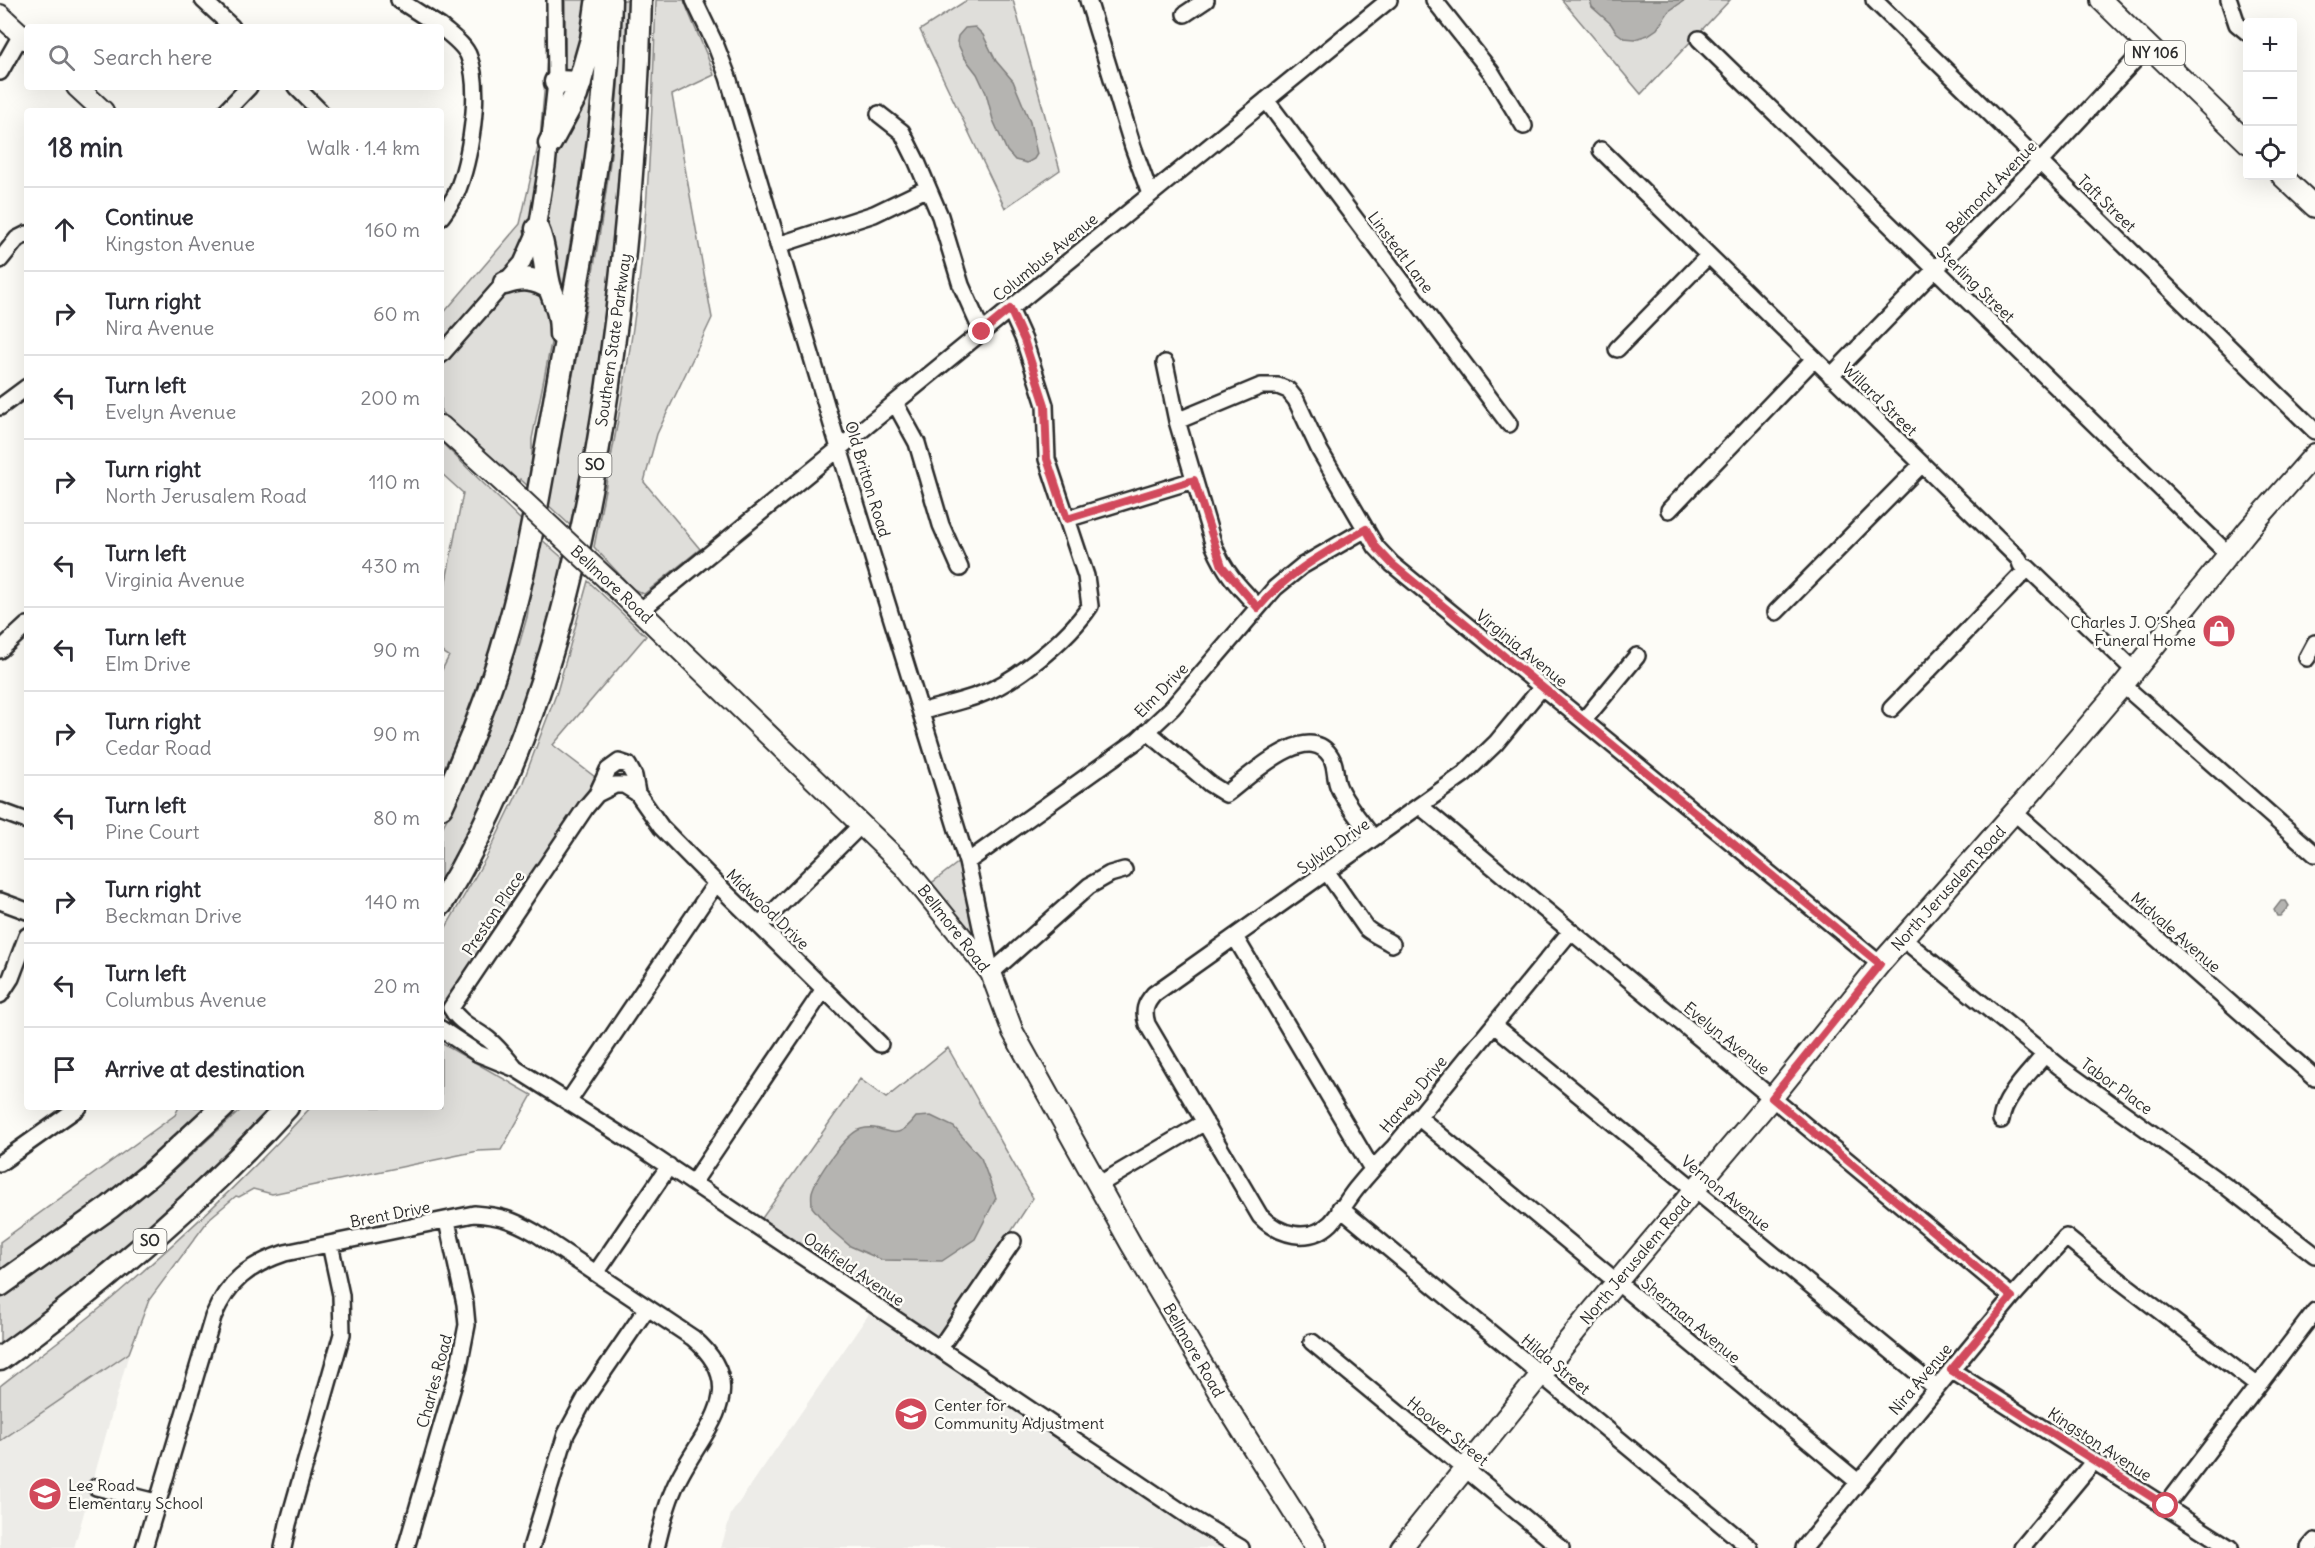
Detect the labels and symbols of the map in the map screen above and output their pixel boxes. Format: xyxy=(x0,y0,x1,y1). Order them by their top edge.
road number: NY 106 xyxy=(2125,41,2185,65)
street label: Belmond Avenue xyxy=(1941,136,2041,238)
street label: Taft Street xyxy=(2074,170,2141,236)
street label: Linstedt Lane xyxy=(1364,207,1438,297)
street label: Columbus Avenue xyxy=(988,209,1102,305)
street label: Sterling Street xyxy=(1933,242,2020,327)
street label: Southern State Parkway xyxy=(591,252,635,428)
route end xyxy=(968,318,994,344)
street label: Willard Street xyxy=(1838,358,1922,440)
street label: Old Britton Road xyxy=(841,419,895,539)
road number: SO xyxy=(578,453,612,477)
street label: Bellmore Road xyxy=(567,541,657,627)
street label: Virginia Avenue xyxy=(1472,605,1572,691)
place label: Charles J. O’Shea Funeral Home xyxy=(2070,612,2196,650)
shop icon: Charles J. O’Shea Funeral Home xyxy=(2201,613,2237,649)
street label: Elm Drive xyxy=(1130,658,1192,722)
street label: Sylvia Drive xyxy=(1293,814,1373,878)
street label: North Jerusalem Road xyxy=(1887,821,2009,955)
street label: Midwood Drive xyxy=(722,864,814,954)
street label: Preston Place xyxy=(457,867,529,959)
street label: Bellmore Road xyxy=(914,880,994,976)
street label: Midvale Avenue xyxy=(2127,888,2225,976)
street label: Evelyn Avenue xyxy=(1680,997,1774,1079)
street label: Harvey Drive xyxy=(1375,1051,1451,1137)
street label: Tabor Place xyxy=(2077,1053,2157,1119)
street label: Vernon Avenue xyxy=(1677,1151,1775,1235)
street label: North Jerusalem Road xyxy=(1575,1192,1695,1328)
street label: Brent Drive xyxy=(348,1196,432,1232)
street label: Oakfield Avenue xyxy=(800,1228,908,1310)
road number: SO xyxy=(134,1229,166,1253)
street label: Sherman Avenue xyxy=(1637,1273,1745,1367)
street label: Bellmore Road xyxy=(1159,1299,1229,1401)
street label: Hilda Street xyxy=(1518,1329,1595,1399)
street label: Charles Road xyxy=(412,1332,456,1430)
street label: Nira Avenue xyxy=(1884,1339,1956,1419)
street label: Hoover Street xyxy=(1403,1392,1493,1470)
place label: Center for Community Adjustment xyxy=(934,1395,1105,1433)
school or university icon: Center for Community Adjustment xyxy=(893,1396,929,1432)
street label: Kingston Avenue xyxy=(2044,1403,2156,1485)
place label: Lee Road Elementary School xyxy=(68,1475,203,1513)
school or university icon: Lee Road Elementary School xyxy=(27,1476,63,1512)
route start xyxy=(2152,1492,2178,1518)

